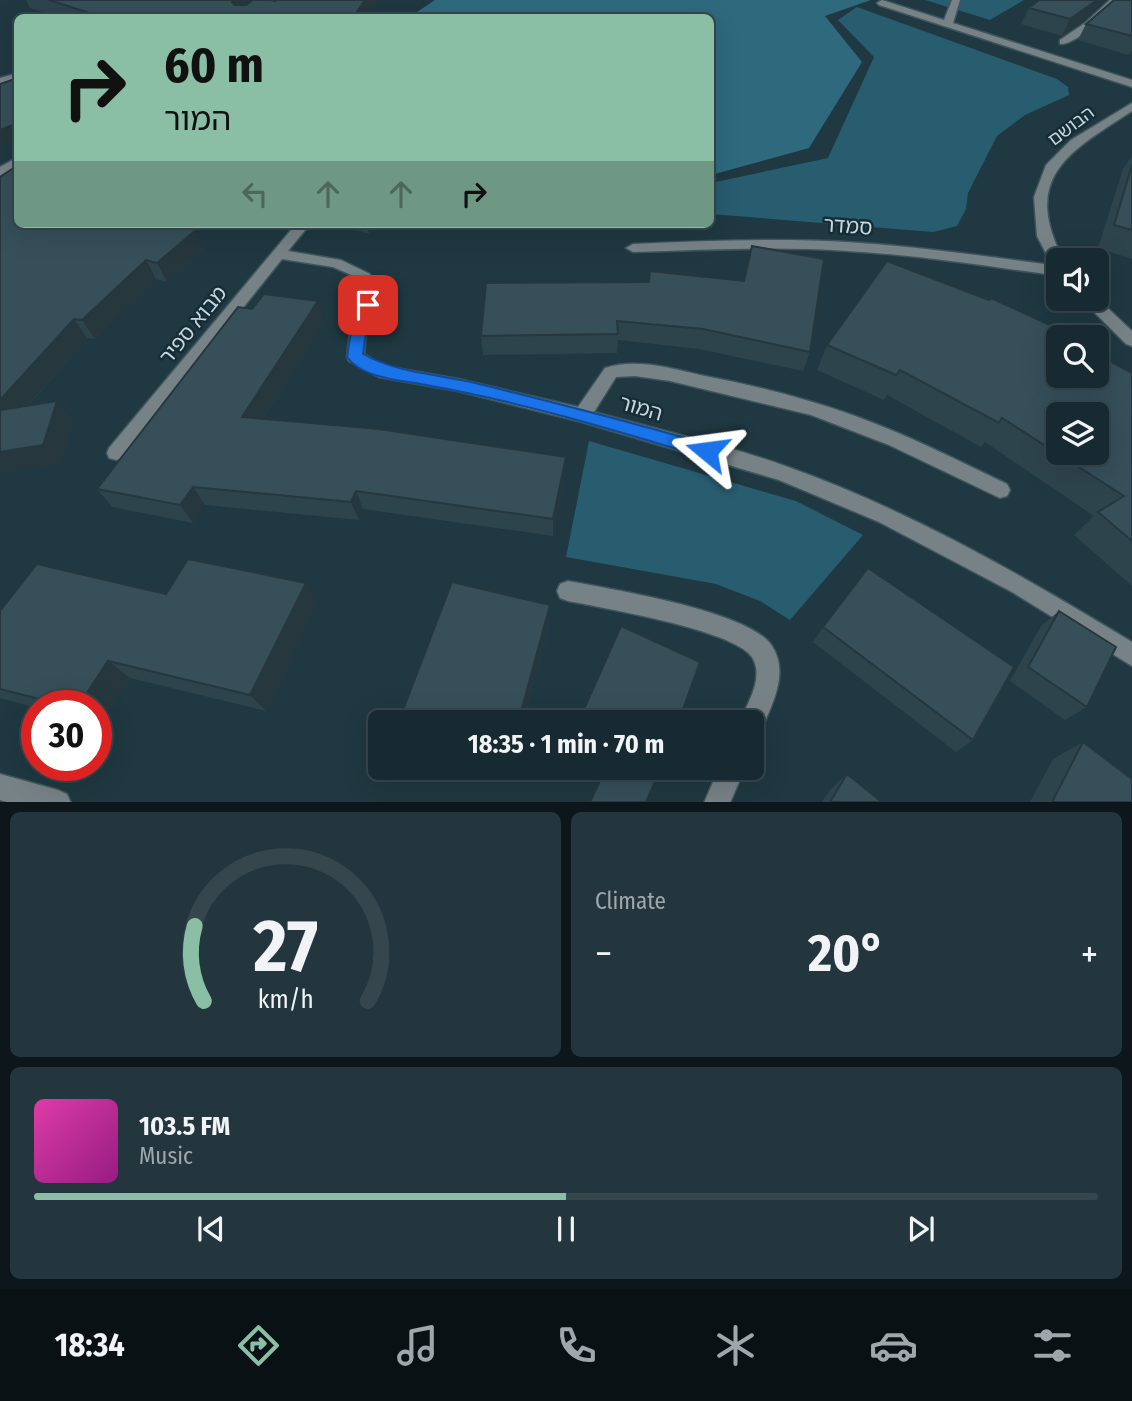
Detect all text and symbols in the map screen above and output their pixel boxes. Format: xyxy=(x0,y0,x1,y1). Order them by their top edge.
text: 60 m xyxy=(164,36,264,95)
icon: right xyxy=(49,42,140,133)
text: המור xyxy=(164,100,231,138)
street label: הבושם xyxy=(1043,101,1099,151)
icon: left xyxy=(236,175,274,213)
icon: ahead xyxy=(309,175,347,213)
icon: ahead xyxy=(382,175,420,213)
icon: right xyxy=(455,175,493,213)
street label: סמדר xyxy=(823,211,873,241)
map controls xyxy=(1046,248,1109,465)
button: sound xyxy=(1046,248,1109,311)
pin xyxy=(338,275,398,335)
street label: מבוא ספיר xyxy=(154,281,232,369)
icon: arrive xyxy=(349,286,387,324)
button: search xyxy=(1046,325,1109,388)
street label: המור xyxy=(616,389,666,427)
button: layers xyxy=(1046,402,1109,465)
position arrow xyxy=(670,414,744,488)
speed limit sign: 30 xyxy=(21,690,112,781)
text: 18:35 · 1 min · 70 m xyxy=(468,729,664,760)
text: Climate xyxy=(595,887,666,915)
text: 27 xyxy=(252,903,318,990)
text: 20° xyxy=(808,922,885,985)
text: − xyxy=(595,931,612,977)
text: + xyxy=(1081,931,1098,977)
text: km/h xyxy=(258,984,313,1014)
text: 103.5 FM xyxy=(139,1111,230,1142)
text: Music xyxy=(139,1142,193,1170)
icon: previous xyxy=(192,1210,230,1248)
icon: pause xyxy=(547,1210,585,1248)
icon: next xyxy=(902,1210,940,1248)
icon: directions xyxy=(234,1321,283,1370)
icon: music xyxy=(393,1321,442,1370)
icon: phone xyxy=(552,1321,601,1370)
icon: climate xyxy=(711,1321,760,1370)
icon: car xyxy=(869,1321,918,1370)
icon: filters xyxy=(1028,1321,1077,1370)
text: 18:34 xyxy=(55,1326,125,1364)

